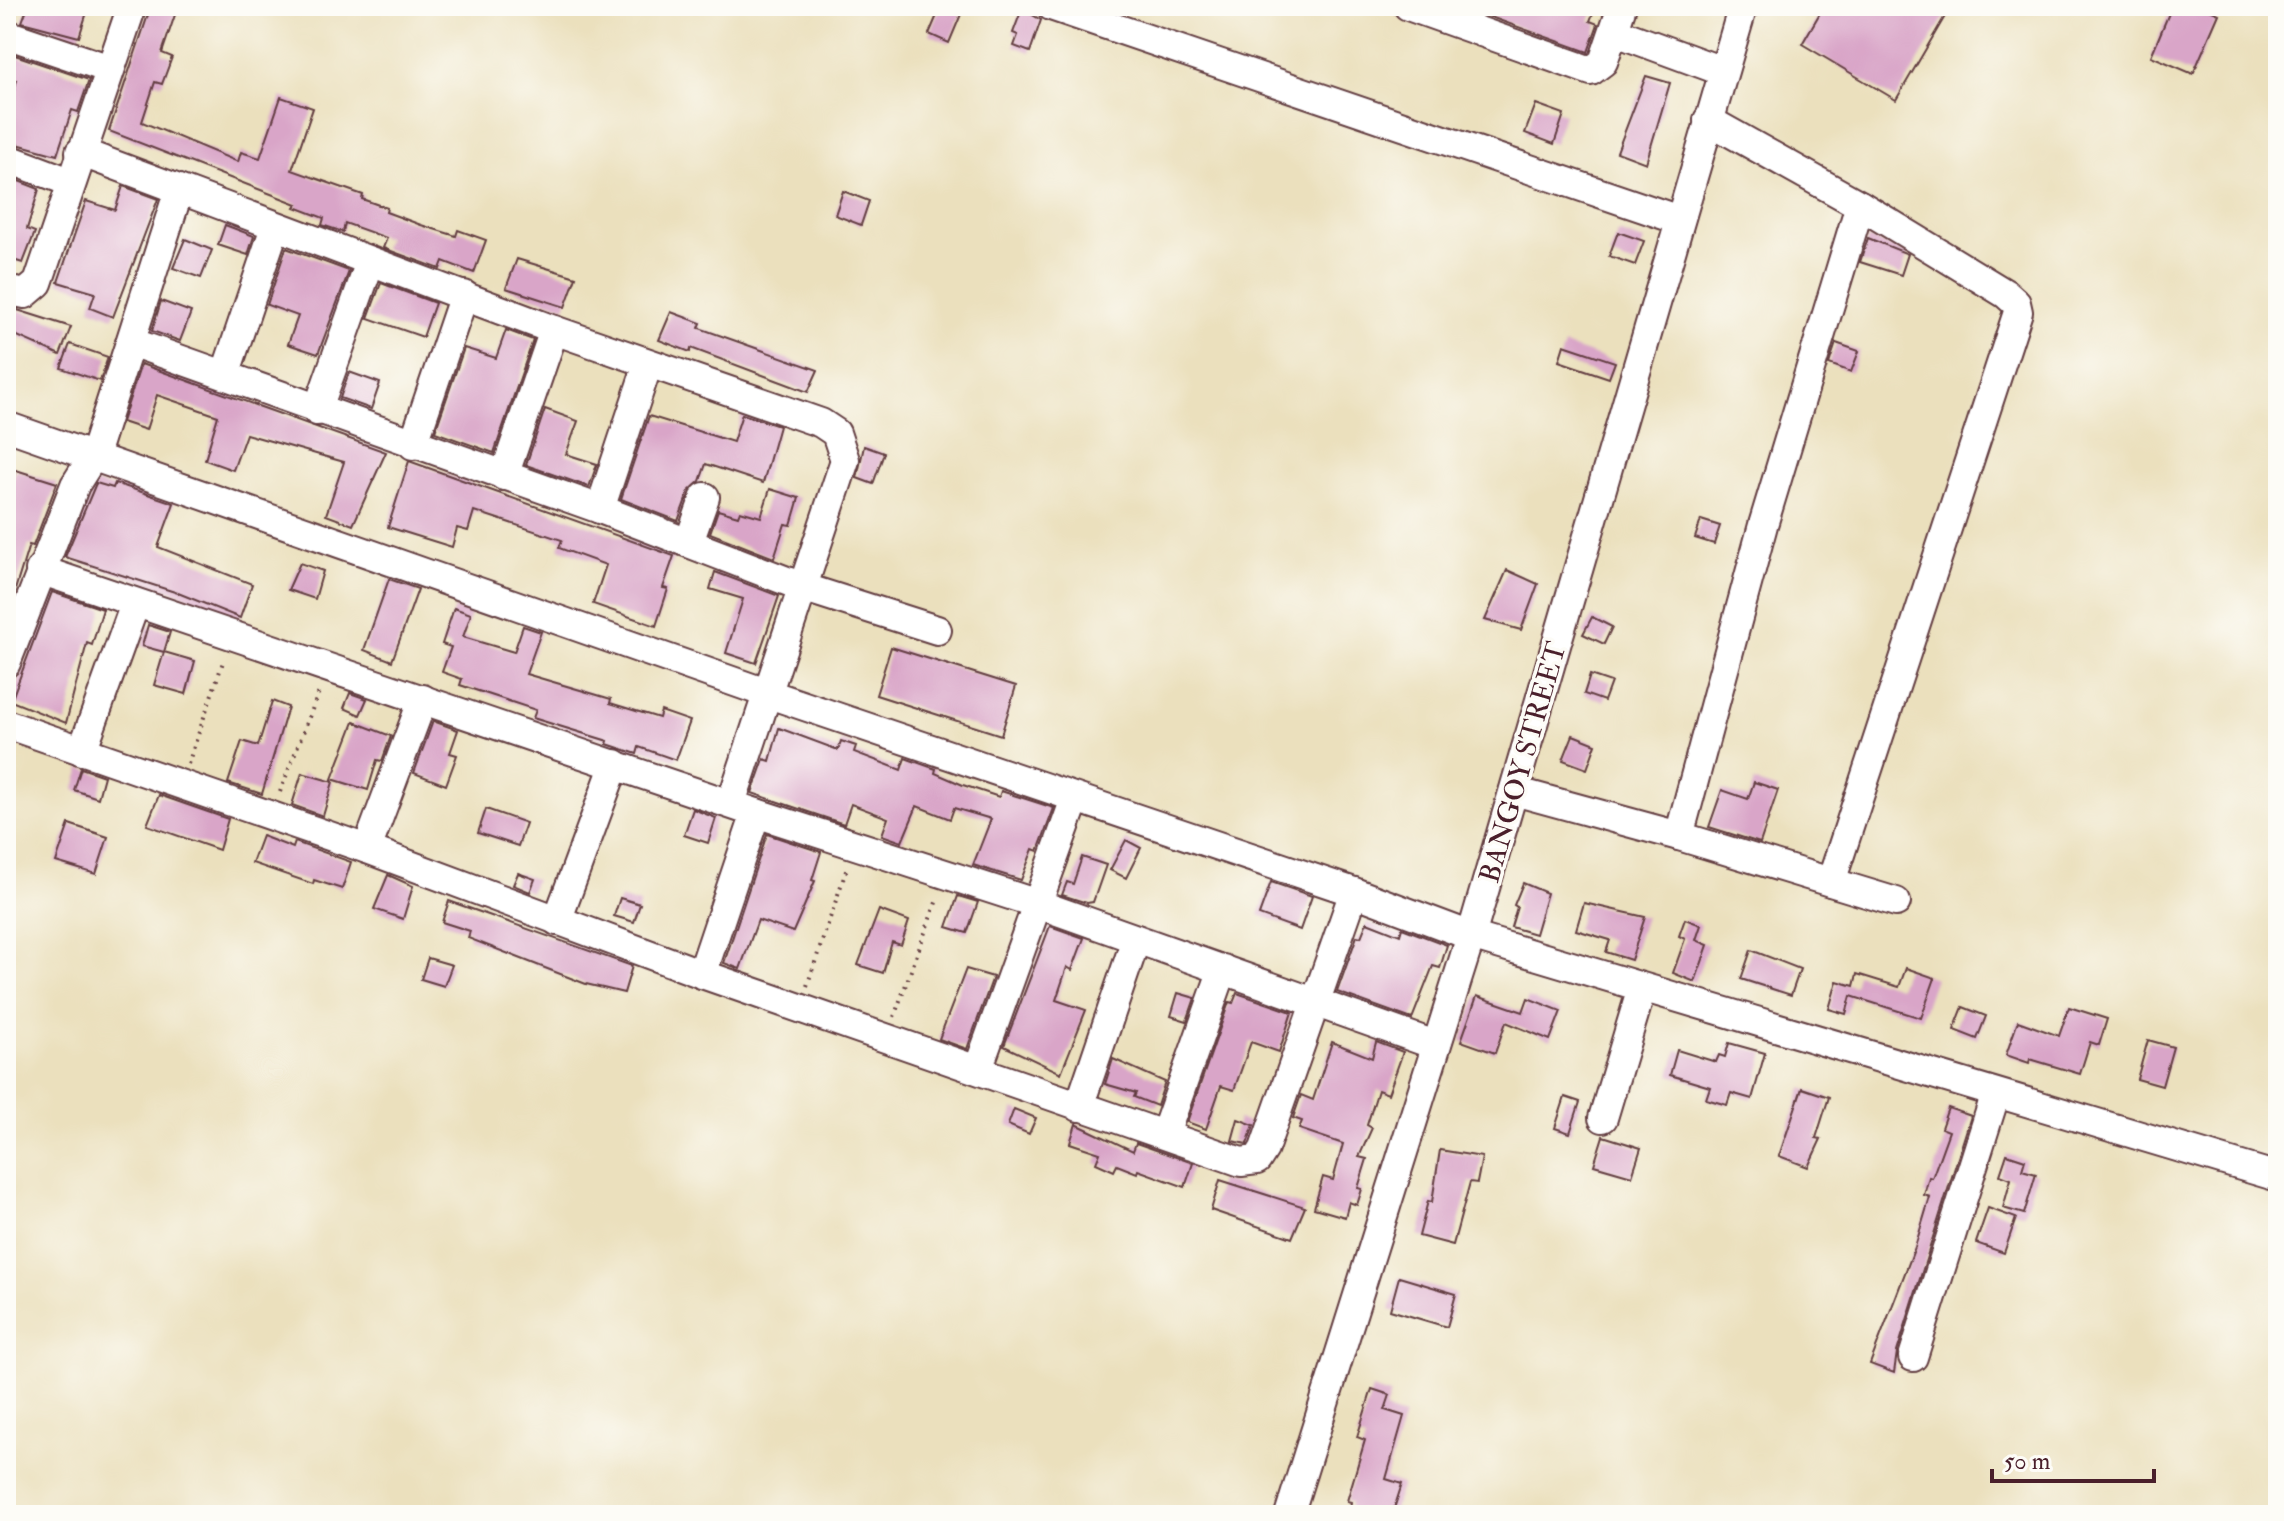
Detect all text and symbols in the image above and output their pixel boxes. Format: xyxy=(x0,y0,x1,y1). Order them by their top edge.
street label: BANGOY STREET xyxy=(1472,638,1575,887)
scale bar xyxy=(1992,1433,2154,1483)
text: 50 m xyxy=(2004,1446,2051,1477)

